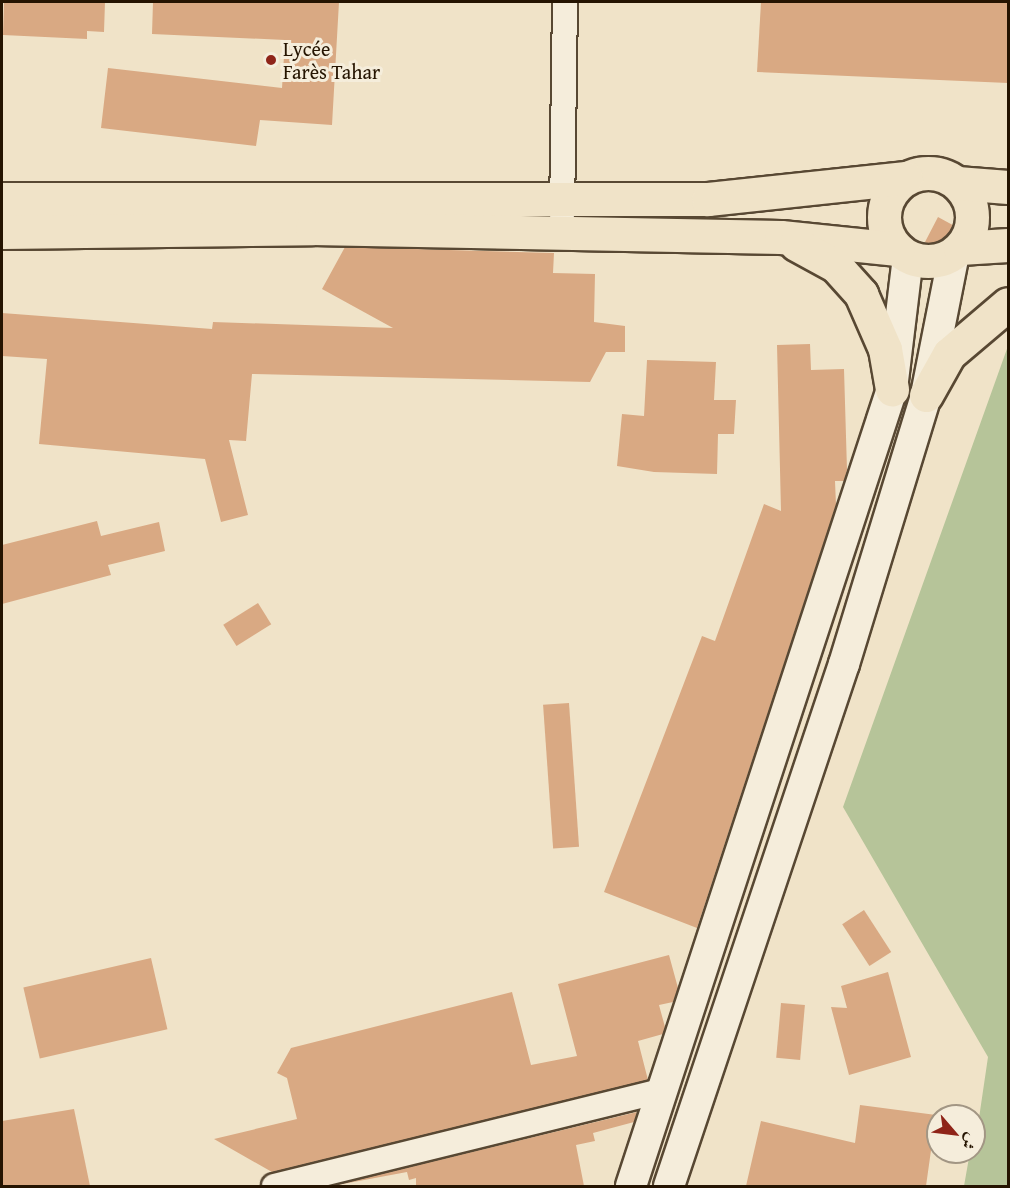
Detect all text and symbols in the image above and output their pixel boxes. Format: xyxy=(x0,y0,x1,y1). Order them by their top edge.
place label: Lycée Farès Tahar xyxy=(283,36,380,83)
marker: Lycée Farès Tahar xyxy=(264,53,278,67)
north arrow xyxy=(926,1104,986,1164)
text: ش xyxy=(956,1129,984,1154)

